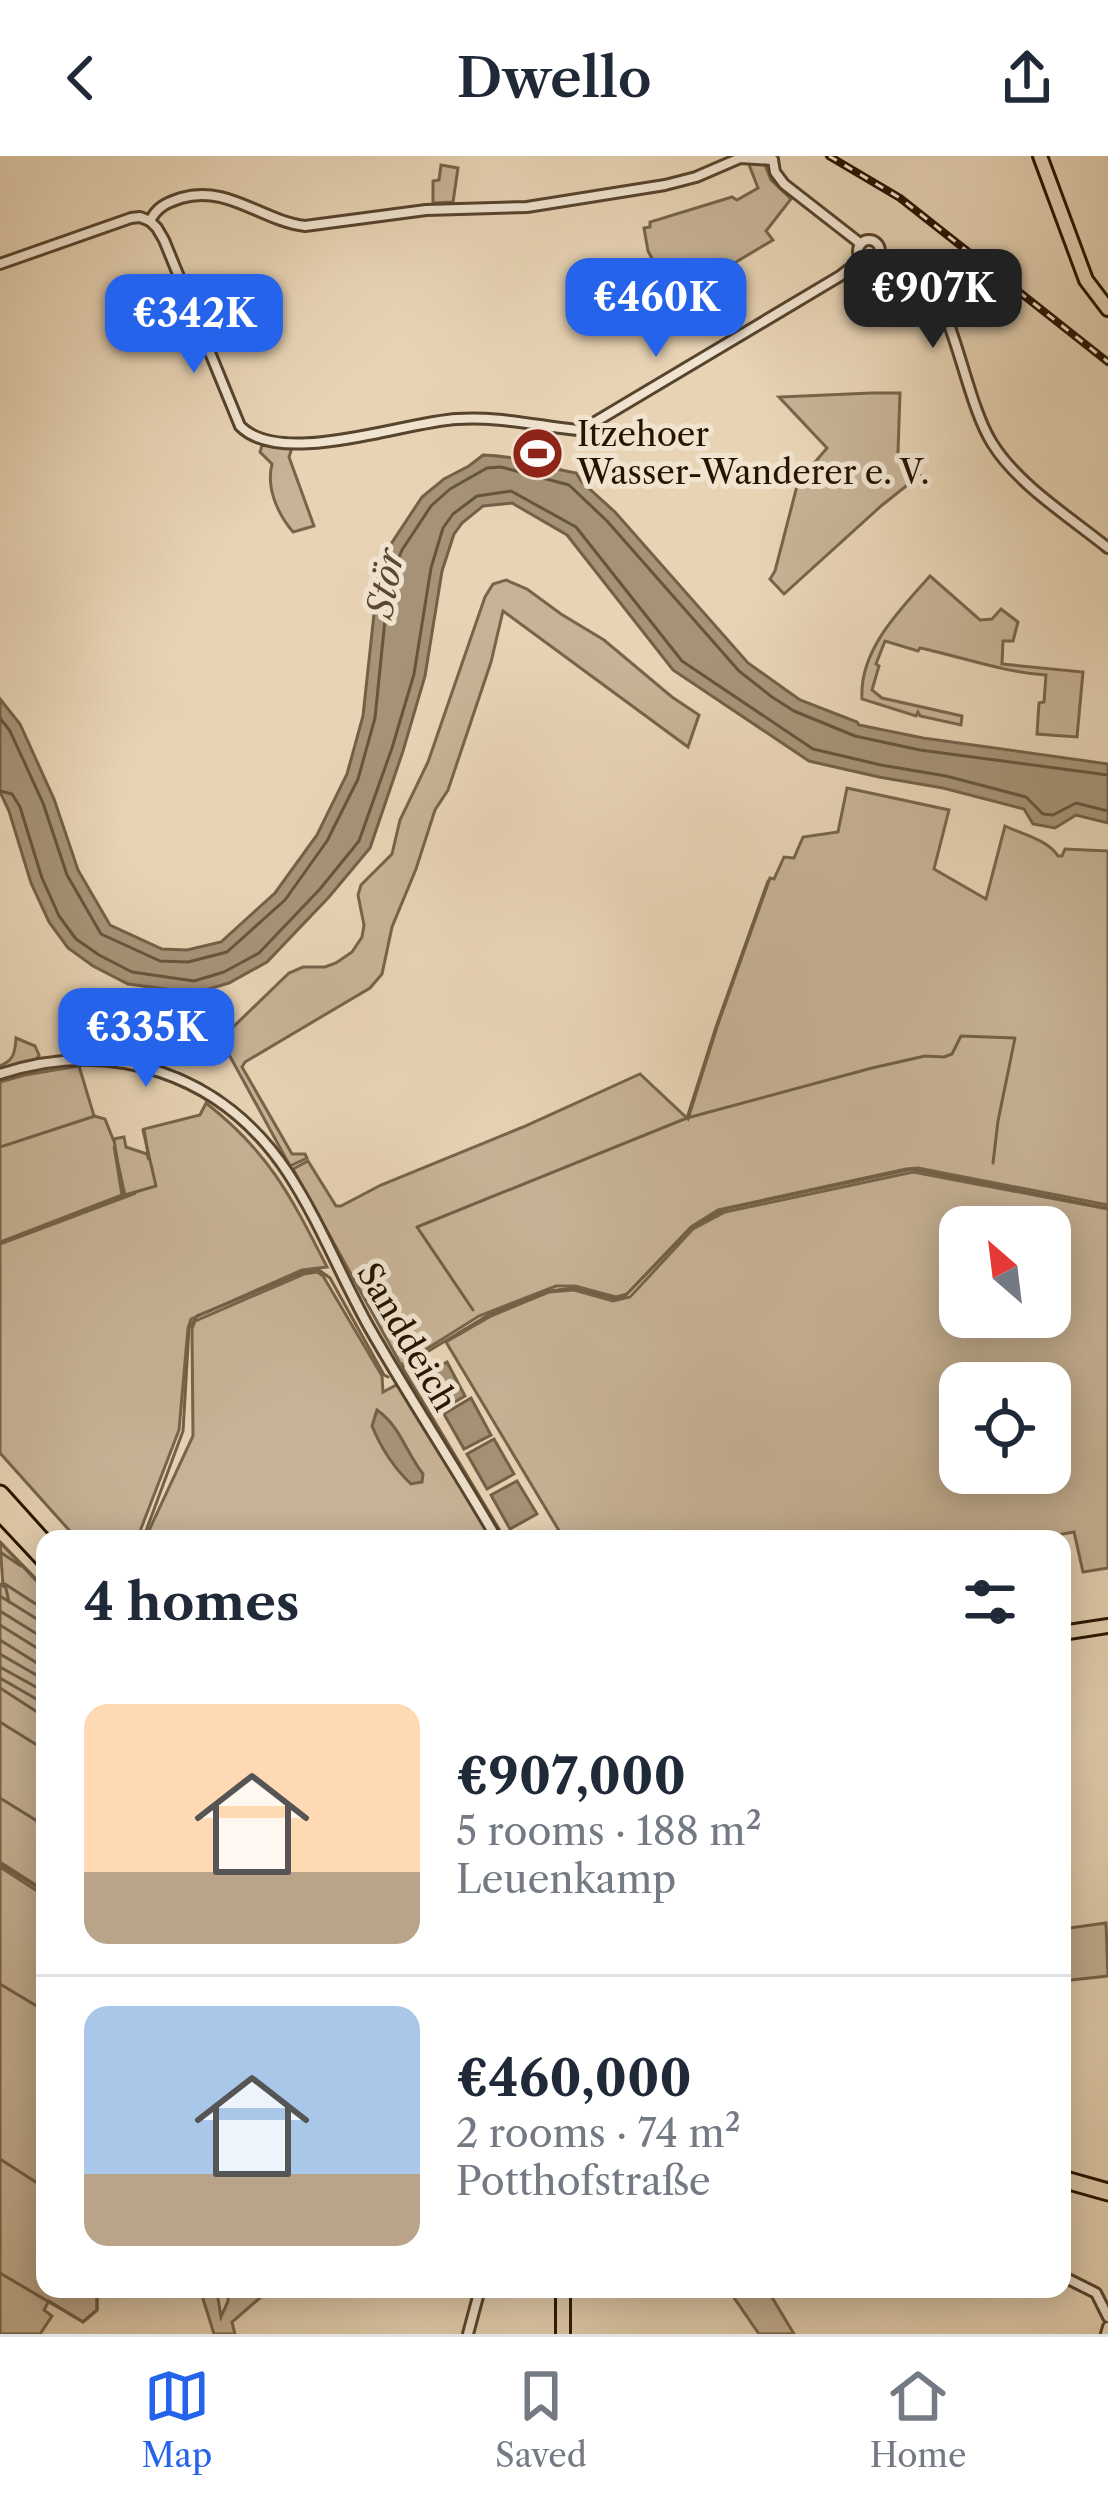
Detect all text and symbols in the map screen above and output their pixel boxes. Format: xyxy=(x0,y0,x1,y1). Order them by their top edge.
icon: back xyxy=(48,45,114,111)
text: Dwello xyxy=(456,45,652,111)
icon: share xyxy=(994,45,1060,111)
pin: €907K xyxy=(849,249,1017,351)
pin: €460K xyxy=(572,258,740,360)
text: €907K xyxy=(871,264,995,312)
text: €460K xyxy=(592,273,720,321)
pin: €342K xyxy=(110,274,278,376)
text: €342K xyxy=(132,289,256,337)
place label: Itzehoer Wasser-Wanderer e. V. xyxy=(576,414,929,493)
sports icon: Itzehoer Wasser-Wanderer e. V. xyxy=(510,425,566,481)
water label: Stör xyxy=(357,543,413,623)
pin: €335K xyxy=(62,988,230,1090)
text: €335K xyxy=(85,1003,207,1051)
north arrow xyxy=(939,1206,1071,1338)
map controls xyxy=(939,1206,1071,1494)
street label: Sanddeich xyxy=(348,1256,466,1418)
button: locate xyxy=(939,1362,1071,1494)
icon: filters xyxy=(957,1569,1023,1635)
text: 4 homes xyxy=(84,1571,299,1633)
text: €907,000 xyxy=(456,1745,686,1807)
icon: home xyxy=(180,1752,324,1896)
text: 5 rooms · 188 m² xyxy=(456,1807,762,1855)
text: Leuenkamp xyxy=(456,1855,676,1903)
text: €460,000 xyxy=(456,2047,692,2109)
icon: home xyxy=(180,2054,324,2198)
text: 2 rooms · 74 m² xyxy=(456,2109,741,2157)
text: Potthofstraße xyxy=(456,2157,711,2205)
tab: Map xyxy=(141,2363,212,2476)
tab: Saved xyxy=(495,2363,587,2476)
tab: Home xyxy=(870,2363,967,2476)

